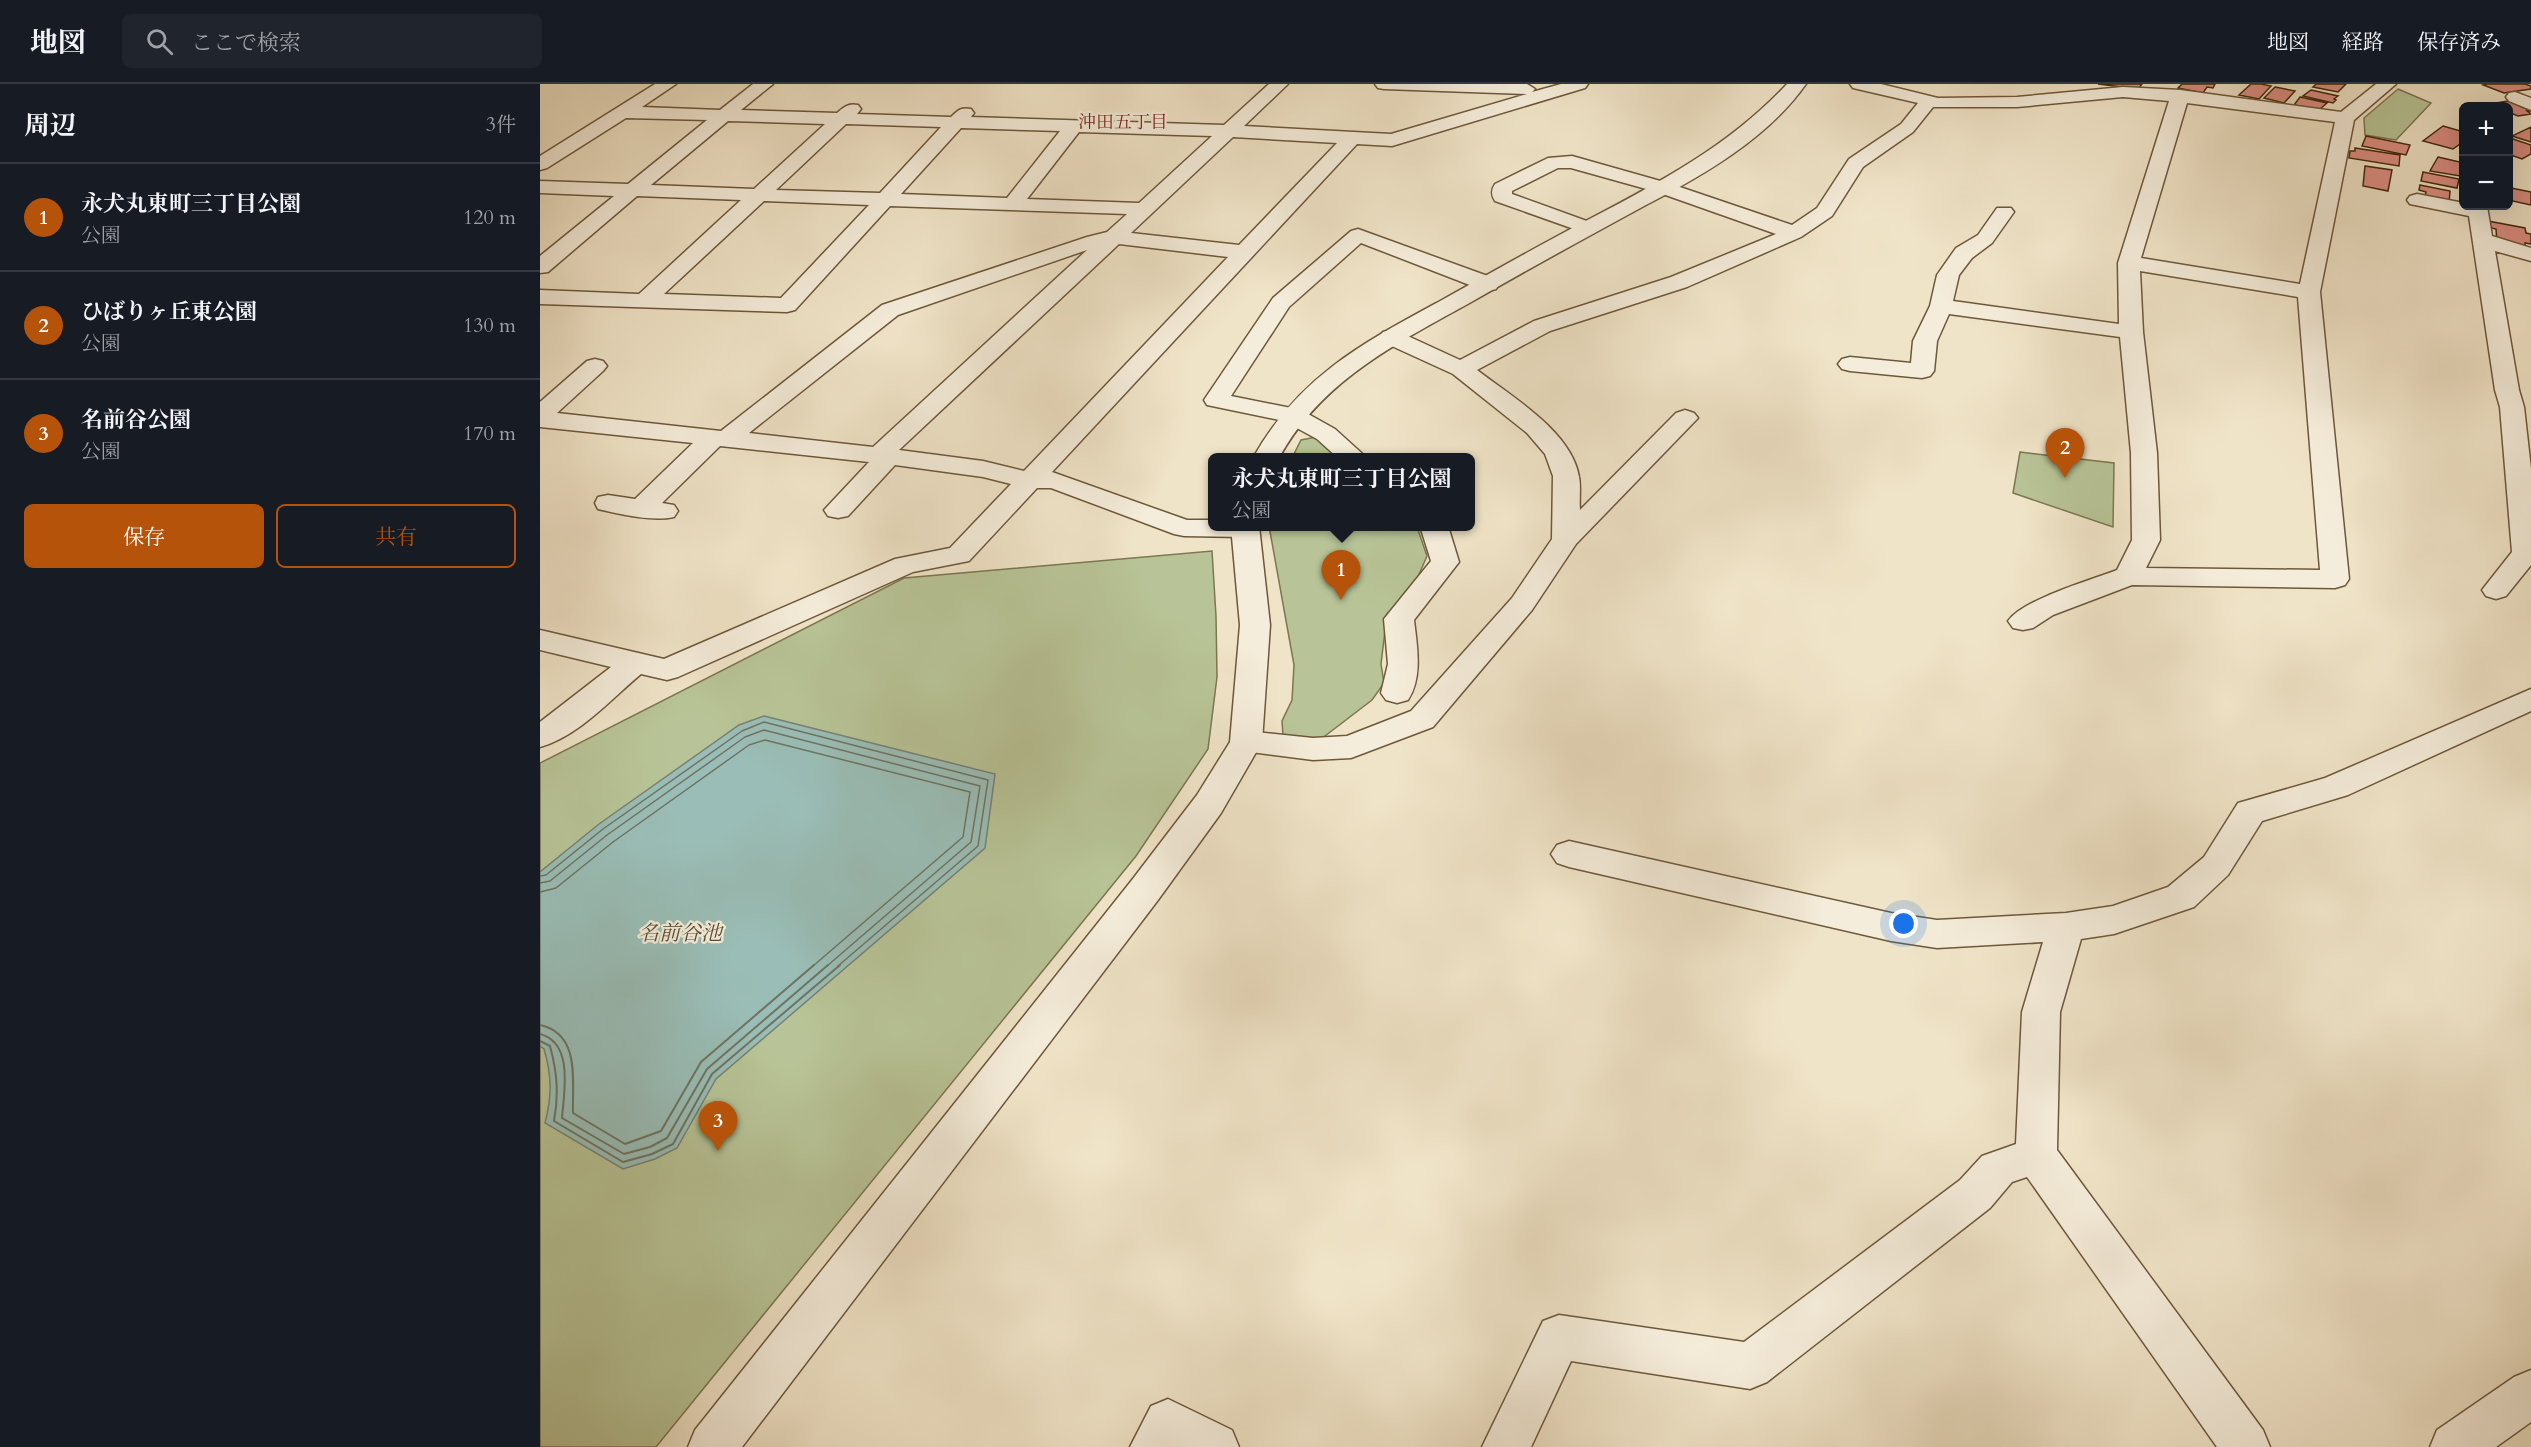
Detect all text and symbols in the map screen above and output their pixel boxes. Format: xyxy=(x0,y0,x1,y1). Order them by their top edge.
search box xyxy=(122,14,542,68)
text: 地図 xyxy=(30,24,86,62)
icon: search xyxy=(143,25,176,58)
text: ここで検索 xyxy=(191,28,301,58)
text: 地図 xyxy=(2267,28,2309,57)
text: 経路 xyxy=(2342,28,2384,57)
text: 保存済み xyxy=(2417,28,2501,57)
map controls xyxy=(2459,102,2513,210)
button: + xyxy=(2459,102,2513,156)
text: 周辺 xyxy=(24,108,76,143)
district label: 沖田五丁目 xyxy=(1078,110,1168,135)
text: 3件 xyxy=(486,111,516,138)
button: − xyxy=(2459,156,2513,210)
text: 永犬丸東町三丁目公園 xyxy=(81,189,301,219)
text: 1 xyxy=(38,204,49,231)
text: 120 m xyxy=(463,204,516,231)
text: 公園 xyxy=(81,222,121,249)
text: ひばりヶ丘東公園 xyxy=(81,297,257,327)
text: 2 xyxy=(38,312,49,339)
text: 130 m xyxy=(463,312,516,339)
text: 公園 xyxy=(81,330,121,357)
text: 名前谷公園 xyxy=(81,405,191,435)
text: 3 xyxy=(38,420,49,447)
text: 170 m xyxy=(463,420,516,447)
pin: 2 xyxy=(2046,428,2084,478)
text: 公園 xyxy=(81,438,121,465)
popup xyxy=(1208,453,1475,531)
text: 永犬丸東町三丁目公園 xyxy=(1231,464,1452,494)
text: 公園 xyxy=(1231,497,1271,524)
button: 保存 xyxy=(24,504,264,568)
button: 共有 xyxy=(276,504,516,568)
pin: 1 xyxy=(1322,550,1360,600)
your location xyxy=(1889,909,1918,938)
water label: 名前谷池 xyxy=(638,919,724,948)
pin: 3 xyxy=(698,1102,738,1151)

